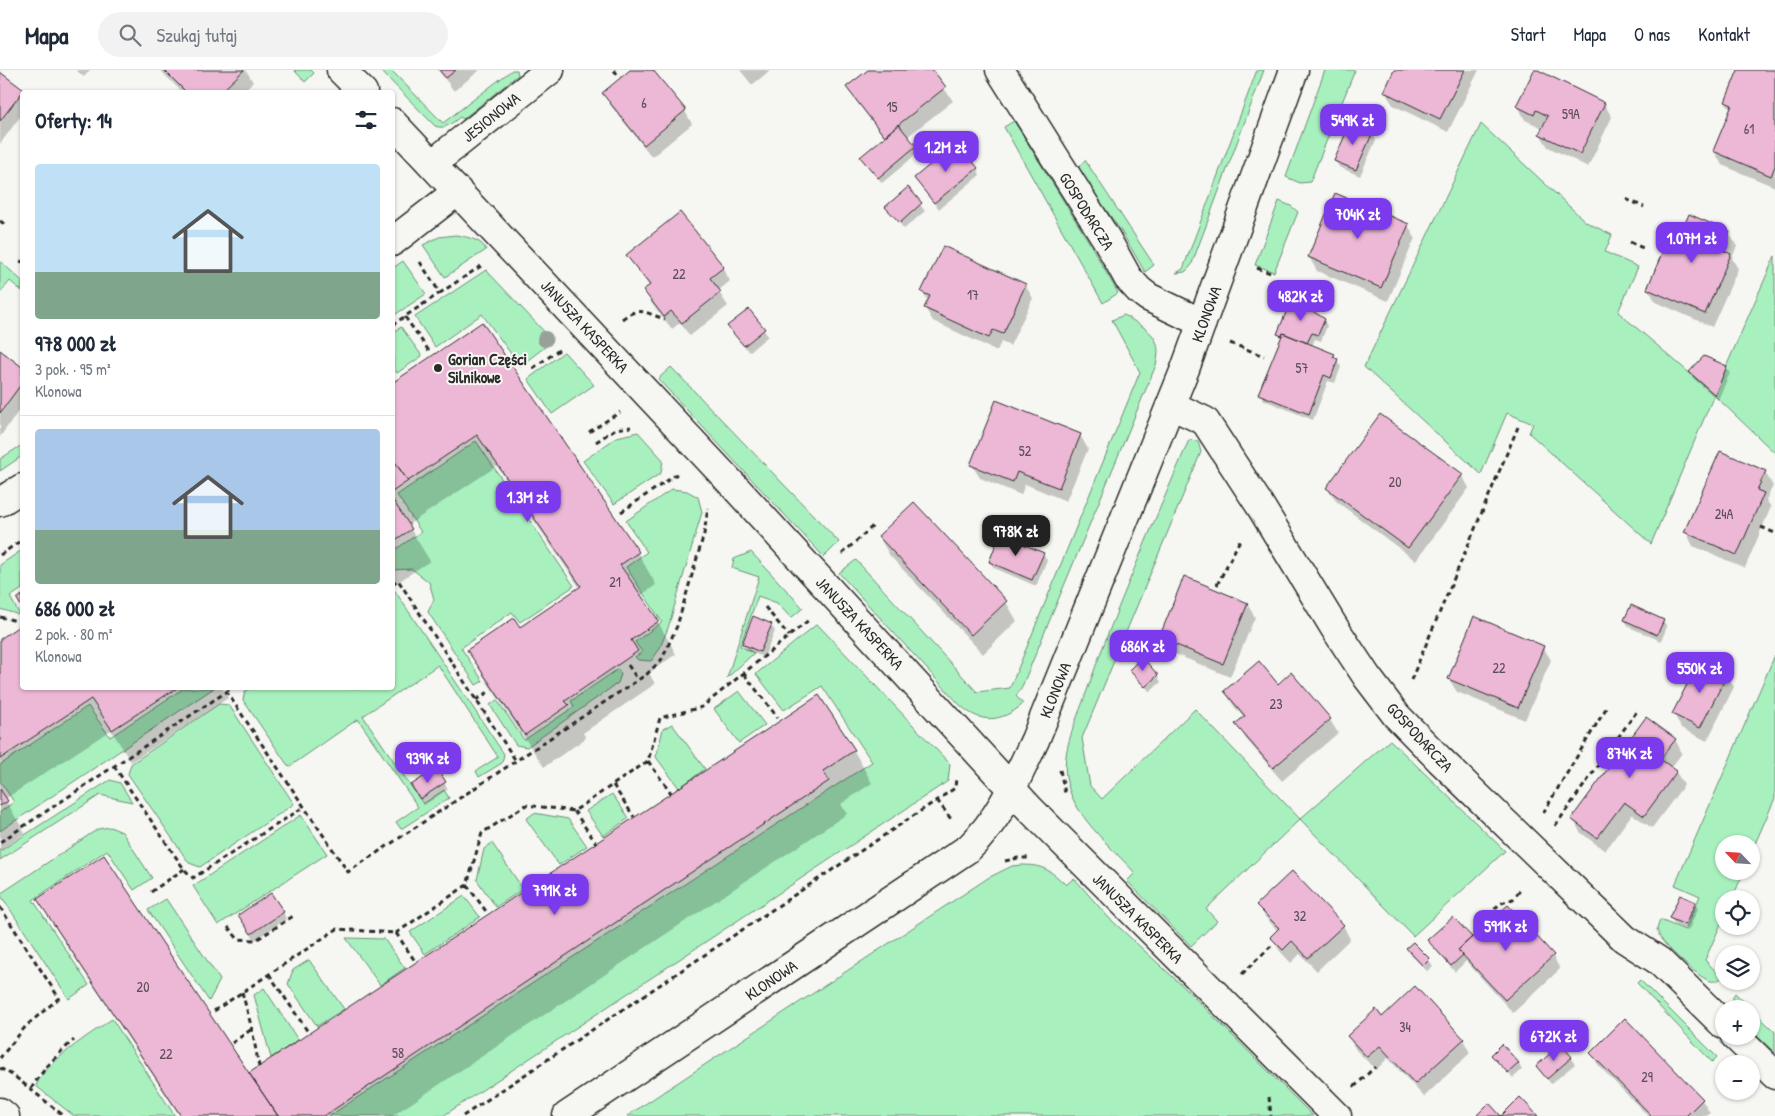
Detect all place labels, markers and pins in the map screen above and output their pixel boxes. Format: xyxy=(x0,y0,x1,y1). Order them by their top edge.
pin: 549K zł xyxy=(1307,104,1399,146)
pin: 1.2M zł xyxy=(900,131,992,173)
pin: 704K zł xyxy=(1312,198,1404,240)
pin: 1.07M zł xyxy=(1640,222,1744,264)
pin: 482K zł xyxy=(1255,280,1347,322)
place label: Gorian Części Silnikowe xyxy=(448,348,527,388)
marker: Gorian Części Silnikowe xyxy=(432,362,444,374)
pin: 1.3M zł xyxy=(482,480,574,523)
pin: 978K zł xyxy=(970,514,1062,557)
pin: 686K zł xyxy=(1097,630,1189,672)
pin: 550K zł xyxy=(1654,652,1746,694)
pin: 874K zł xyxy=(1584,736,1676,779)
pin: 939K zł xyxy=(382,742,474,784)
pin: 791K zł xyxy=(509,874,601,916)
pin: 591K zł xyxy=(1460,910,1552,952)
pin: 672K zł xyxy=(1508,1020,1600,1062)

